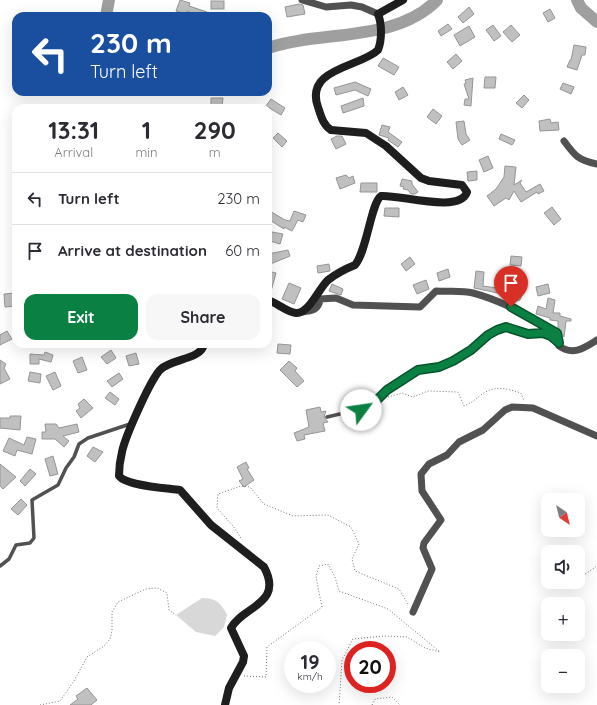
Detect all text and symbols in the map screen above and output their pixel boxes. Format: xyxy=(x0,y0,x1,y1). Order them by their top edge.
text: 230 m xyxy=(90,25,172,60)
icon: left xyxy=(24,28,76,80)
text: Turn left xyxy=(90,60,158,83)
text: 13:31 xyxy=(48,115,99,145)
text: 1 xyxy=(142,115,151,145)
text: 290 xyxy=(194,115,236,145)
text: Arrival xyxy=(54,144,93,160)
text: min xyxy=(135,144,158,160)
text: m xyxy=(209,144,221,160)
icon: left xyxy=(24,188,46,210)
text: Turn left xyxy=(58,189,120,208)
text: 230 m xyxy=(217,189,260,208)
icon: arrive xyxy=(24,240,46,262)
text: Arrive at destination xyxy=(58,241,207,260)
text: 60 m xyxy=(225,241,260,260)
pin xyxy=(494,266,528,307)
icon: arrive xyxy=(500,272,522,294)
button: Exit xyxy=(24,294,138,340)
button: Share xyxy=(146,294,260,340)
position arrow xyxy=(340,389,382,431)
north arrow xyxy=(541,493,585,537)
map controls xyxy=(541,493,585,693)
button: sound xyxy=(541,545,585,589)
button: + xyxy=(541,597,585,641)
speed limit sign: 20 xyxy=(344,641,396,693)
text: 19 xyxy=(300,649,320,674)
button: − xyxy=(541,649,585,693)
text: km/h xyxy=(297,670,323,683)

